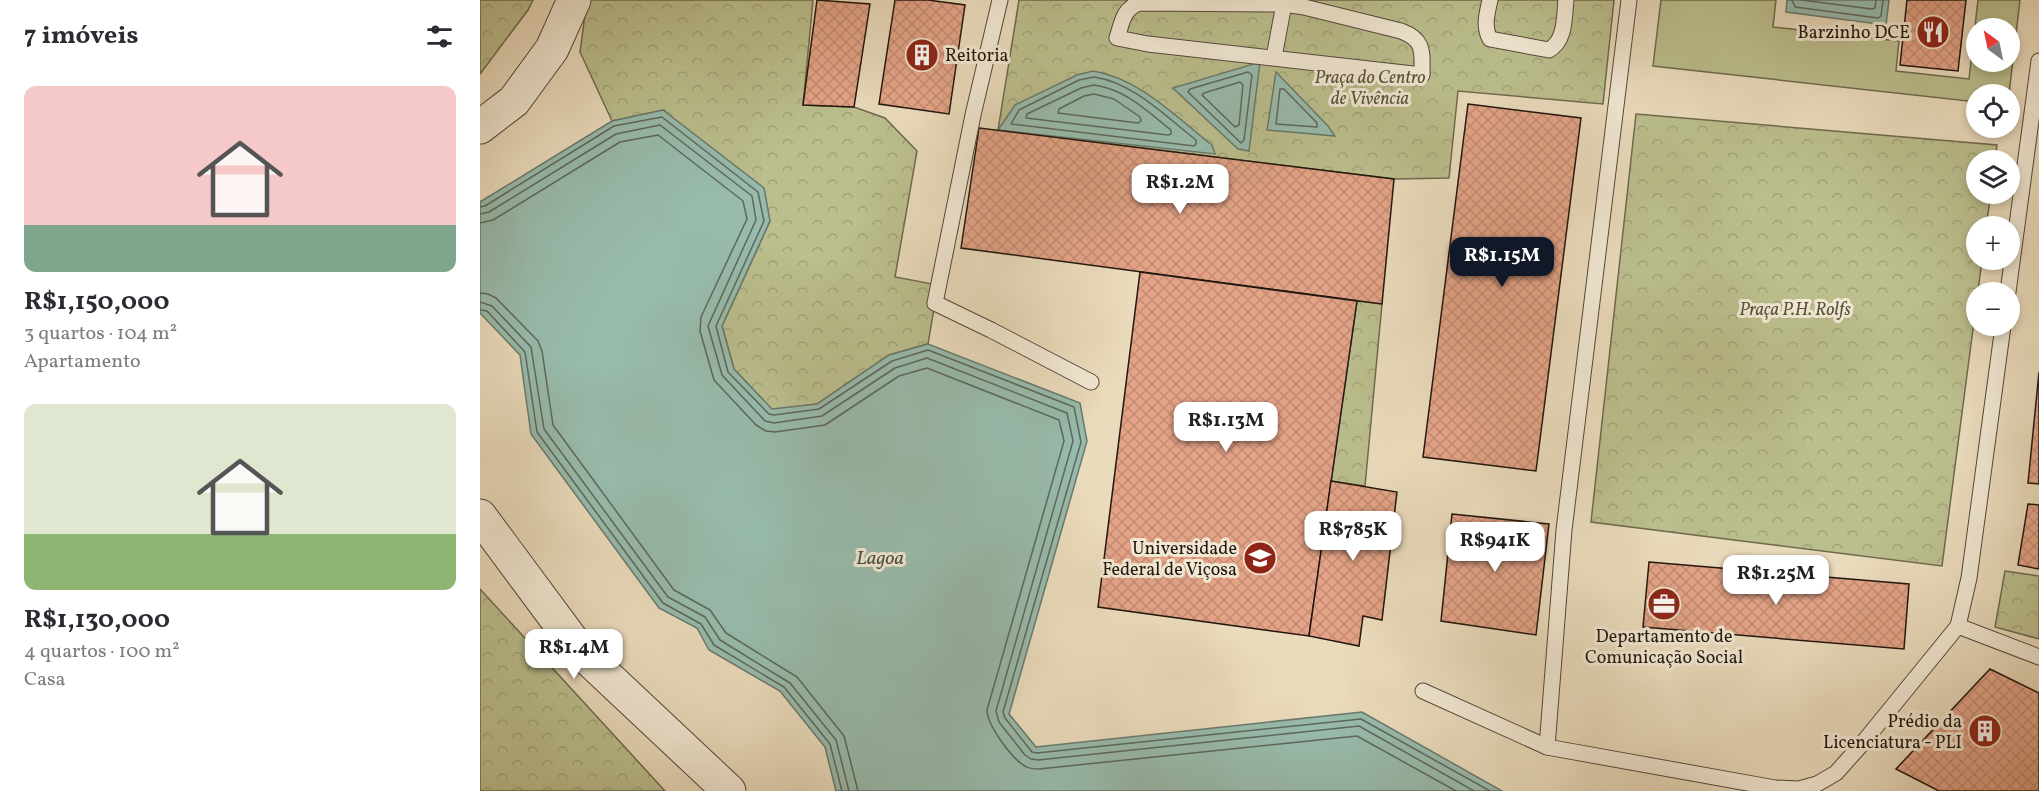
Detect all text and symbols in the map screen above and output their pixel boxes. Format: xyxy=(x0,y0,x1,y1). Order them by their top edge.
restaurant icon: Barzinho DCE xyxy=(1915,14,1951,50)
text: 7 imóveis xyxy=(24,18,139,54)
north arrow xyxy=(1966,18,2020,72)
map controls xyxy=(1966,18,2020,336)
icon: filters xyxy=(423,20,456,53)
place label: Barzinho DCE xyxy=(1797,21,1910,46)
building icon: Reitoria xyxy=(904,37,940,73)
place label: Reitoria xyxy=(945,44,1009,69)
park label: Praça do Centro de Vivência xyxy=(1315,66,1425,112)
button: locate xyxy=(1966,84,2020,138)
icon: home xyxy=(186,125,294,233)
button: layers xyxy=(1966,150,2020,204)
pin: R$1.2M xyxy=(1131,164,1229,215)
text: R$1.2M xyxy=(1146,169,1214,197)
button: + xyxy=(1966,216,2020,270)
pin: R$1.15M xyxy=(1447,237,1557,288)
text: R$1.15M xyxy=(1464,242,1540,270)
button: − xyxy=(1966,282,2020,336)
text: R$1,150,000 xyxy=(24,284,170,320)
park label: Praça P.H. Rolfs xyxy=(1739,298,1851,323)
text: 3 quartos · 104 m² xyxy=(24,320,177,348)
text: Apartamento xyxy=(24,348,141,376)
pin: R$1.13M xyxy=(1171,402,1281,453)
text: R$1.13M xyxy=(1188,407,1264,435)
icon: home xyxy=(186,443,294,551)
pin: R$785K xyxy=(1304,511,1402,562)
text: R$785K xyxy=(1318,516,1388,544)
pin: R$941K xyxy=(1446,522,1544,573)
text: R$941K xyxy=(1460,527,1530,555)
place label: Universidade Federal de Viçosa xyxy=(1102,537,1237,583)
school or university icon: Universidade Federal de Viçosa xyxy=(1242,540,1278,576)
water label: Lagoa xyxy=(856,545,904,573)
pin: R$1.25M xyxy=(1721,555,1831,606)
text: R$1.25M xyxy=(1737,560,1815,588)
office icon: Departamento de Comunicação Social xyxy=(1646,586,1682,622)
text: R$1,130,000 xyxy=(24,602,170,638)
place label: Departamento de Comunicação Social xyxy=(1585,625,1743,671)
pin: R$1.4M xyxy=(525,629,623,680)
text: R$1.4M xyxy=(539,634,609,662)
text: 4 quartos · 100 m² xyxy=(24,638,180,666)
text: Casa xyxy=(24,666,66,694)
place label: Prédio da Licenciatura - PLI xyxy=(1823,710,1962,756)
building icon: Prédio da Licenciatura - PLI xyxy=(1967,713,2003,749)

